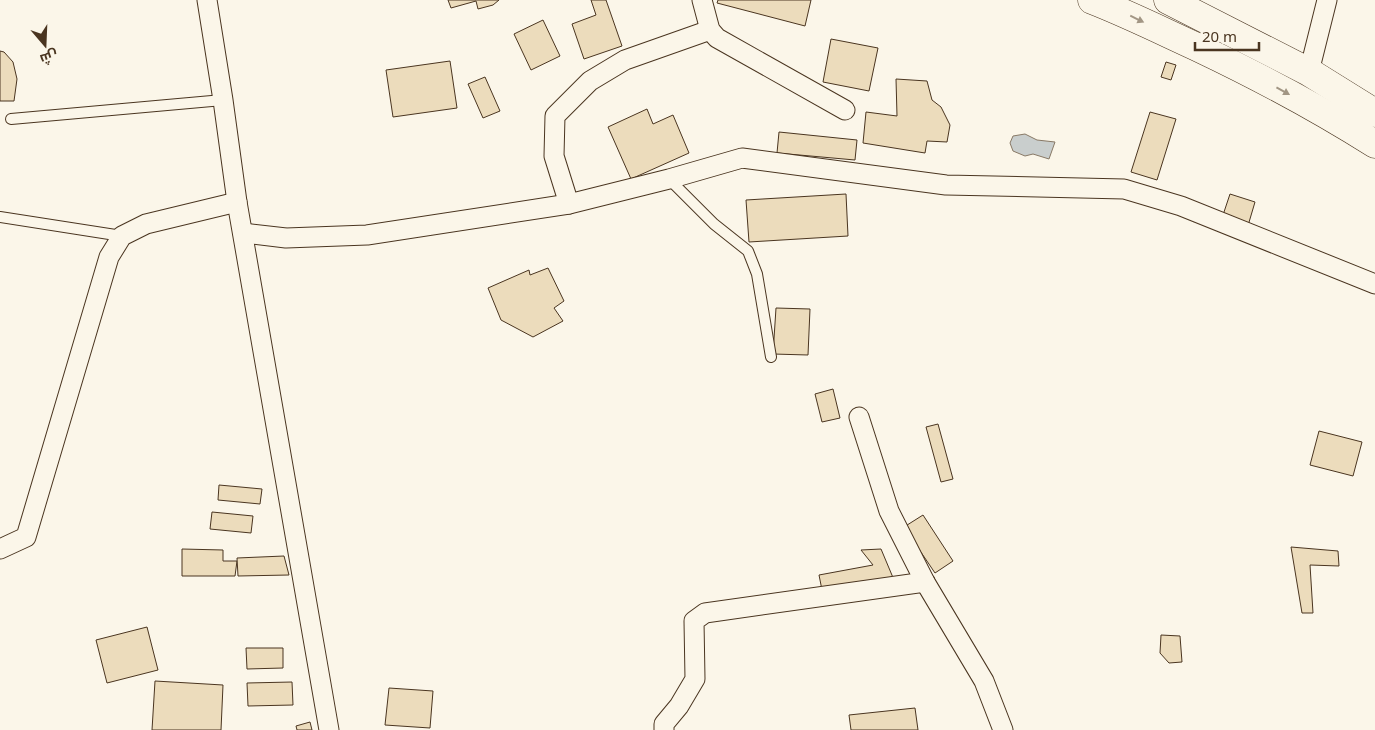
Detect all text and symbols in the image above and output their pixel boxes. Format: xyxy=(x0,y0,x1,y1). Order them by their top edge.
one-way arrow xyxy=(1130,15,1144,23)
north arrow xyxy=(20,20,70,70)
scale bar xyxy=(1195,20,1259,52)
text: 20 m xyxy=(1202,26,1237,46)
text: ش xyxy=(38,46,61,70)
one-way arrow xyxy=(1275,87,1290,95)

